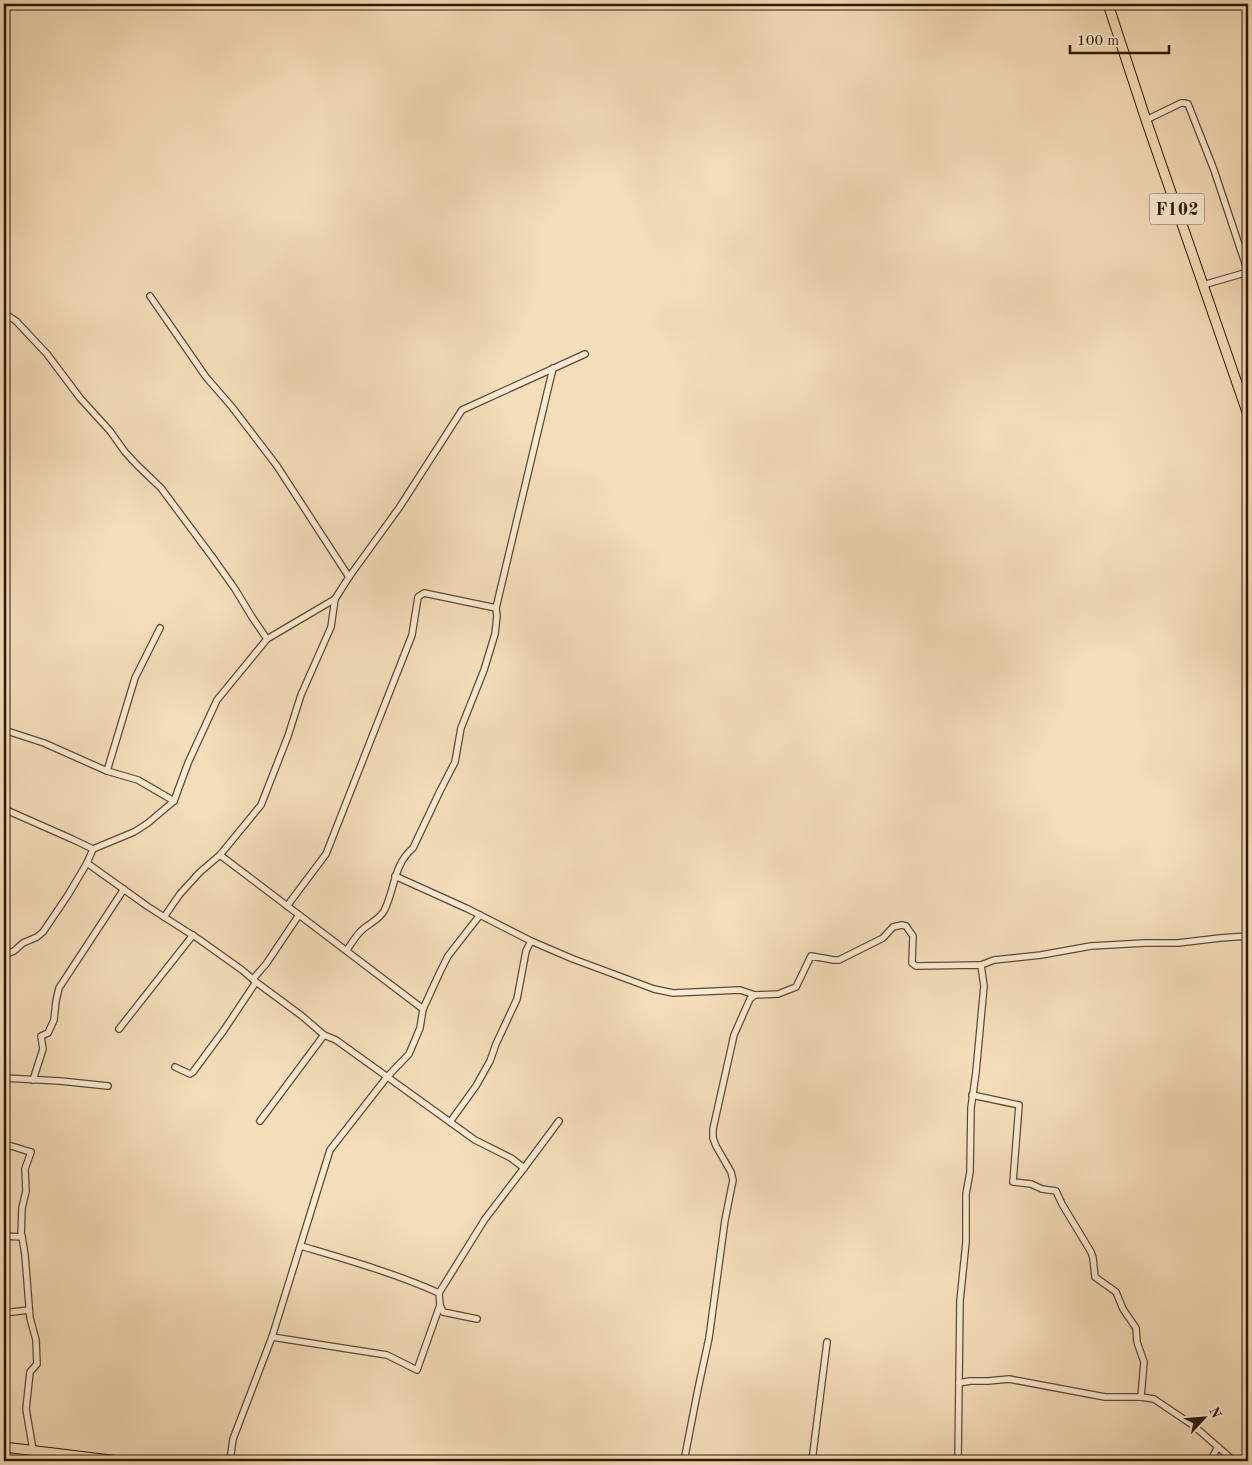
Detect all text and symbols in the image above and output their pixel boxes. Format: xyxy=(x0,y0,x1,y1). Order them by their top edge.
scale bar xyxy=(1070,22,1168,54)
text: 100 m xyxy=(1077,34,1119,49)
road number: F102 xyxy=(1150,193,1204,224)
north arrow xyxy=(1180,1392,1230,1442)
text: N xyxy=(1206,1405,1224,1421)

